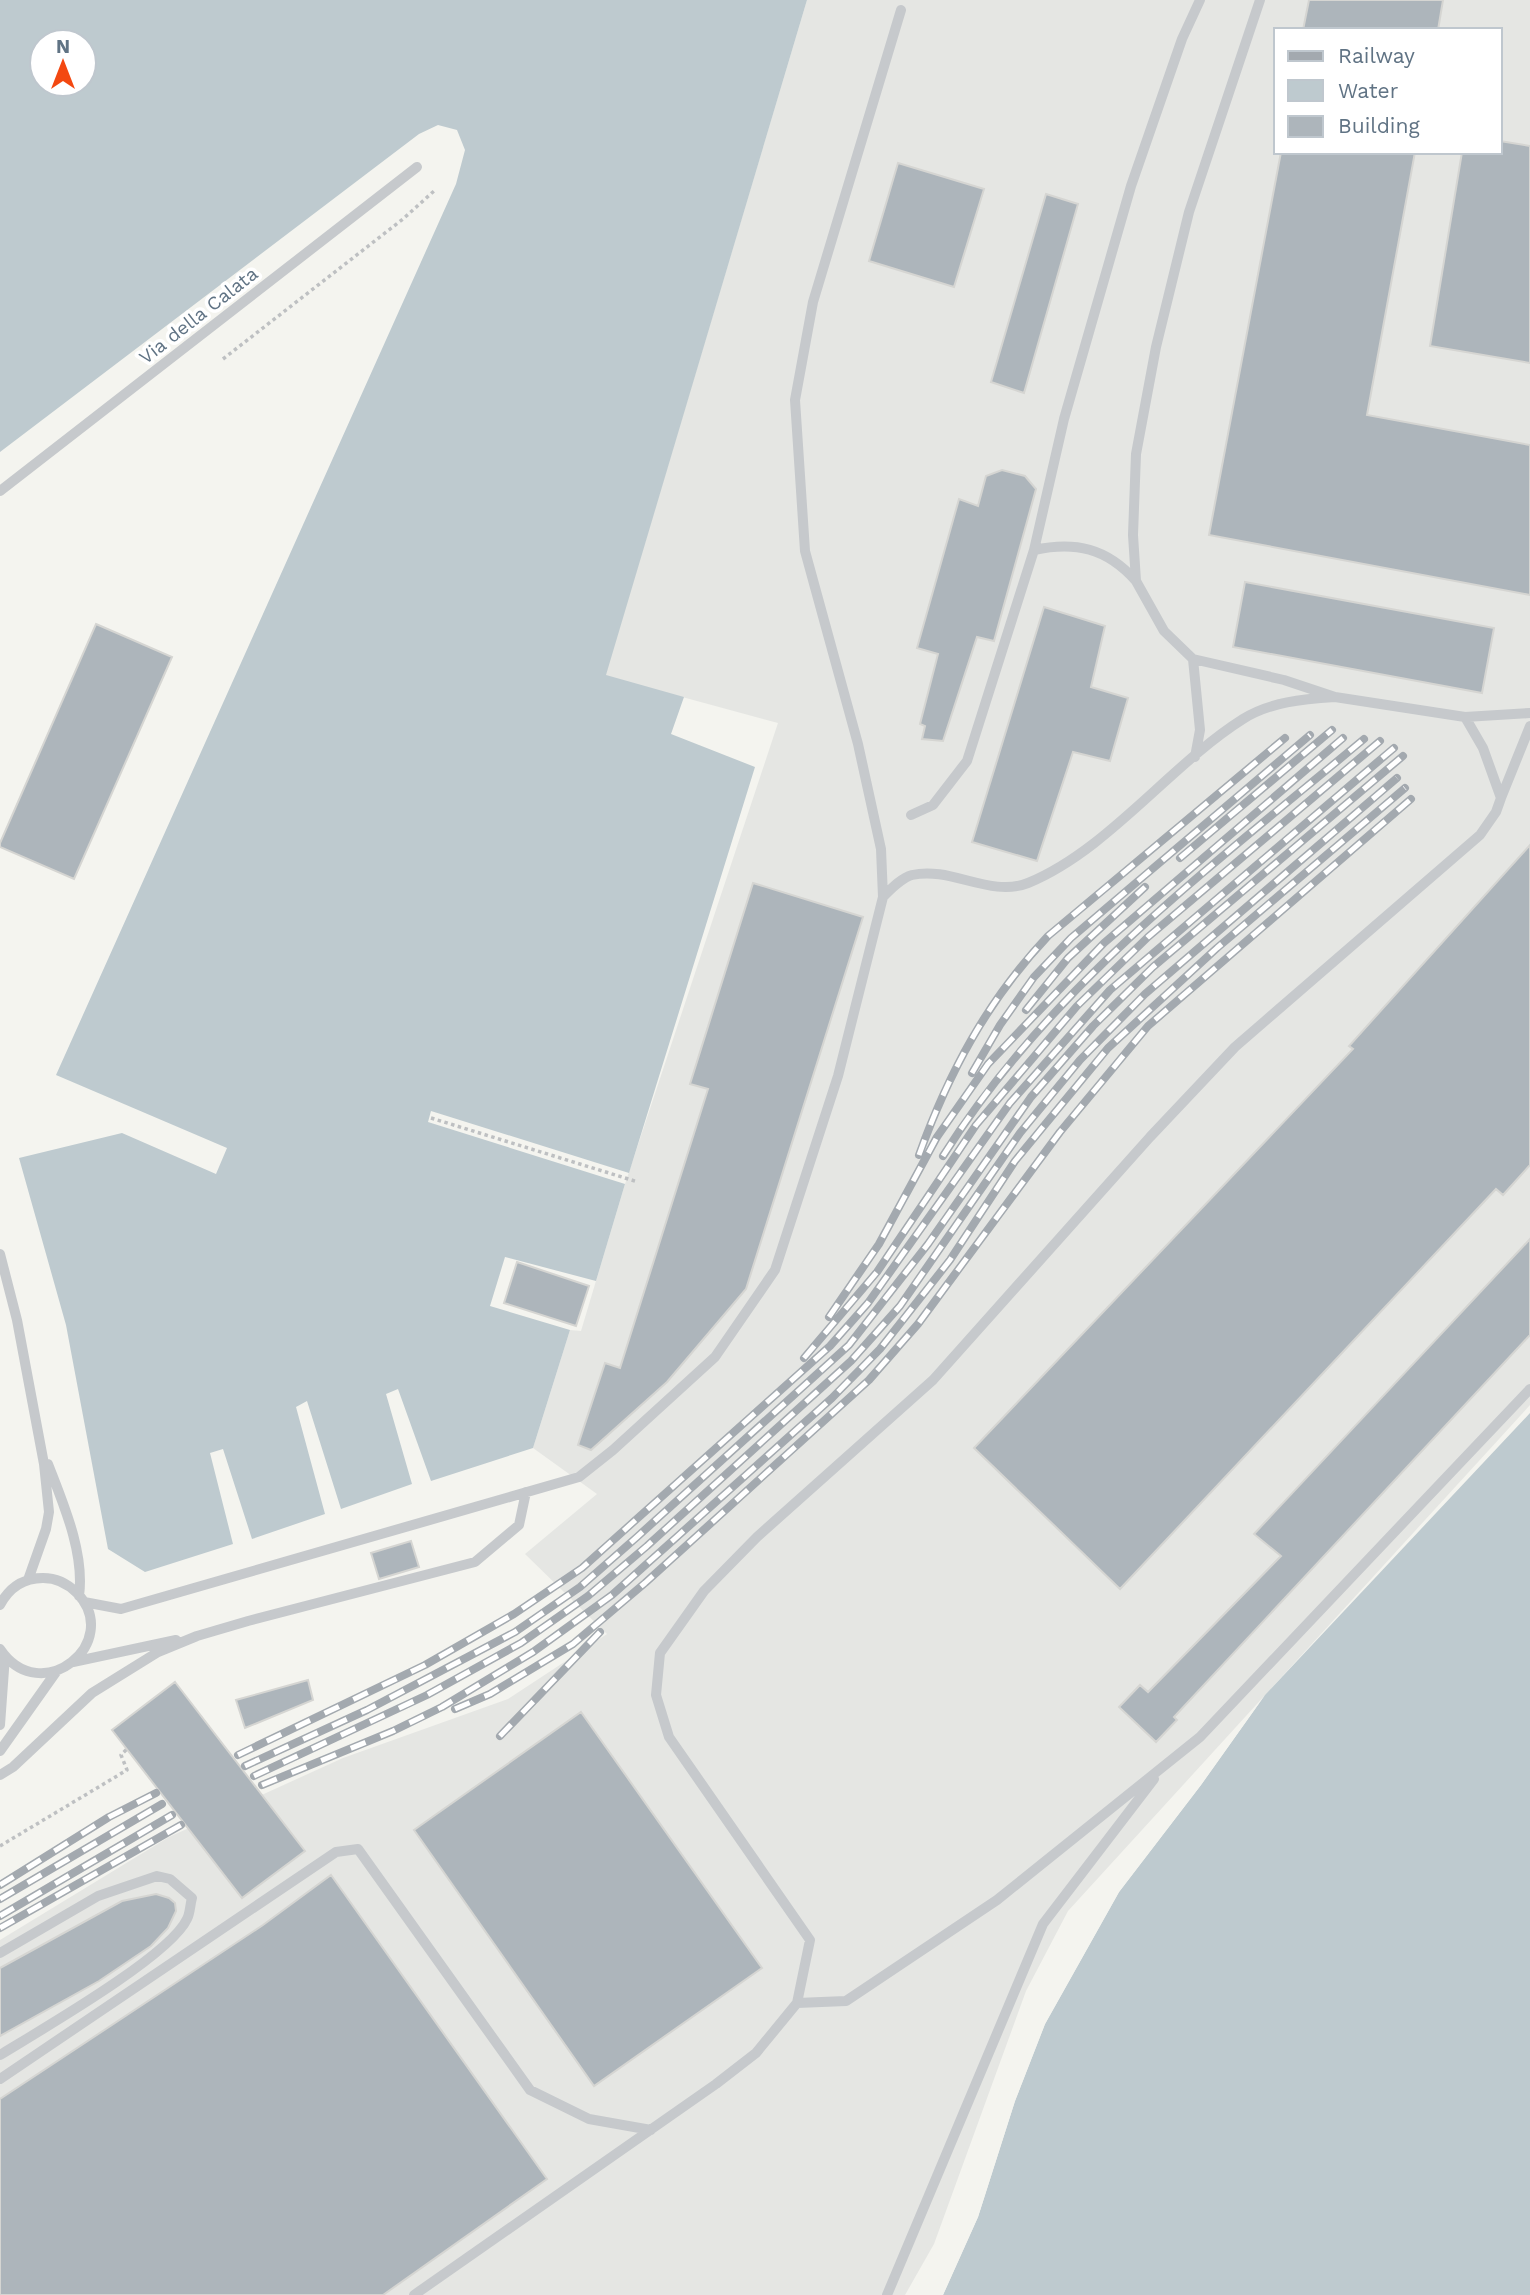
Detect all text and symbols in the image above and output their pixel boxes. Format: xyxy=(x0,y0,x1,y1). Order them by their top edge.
north arrow xyxy=(28,28,98,98)
legend xyxy=(1274,28,1502,154)
text: N xyxy=(56,35,70,58)
text: Railway xyxy=(1338,43,1415,68)
text: Water xyxy=(1338,78,1399,103)
text: Building xyxy=(1338,113,1420,138)
street label: Via della Calata xyxy=(134,262,262,369)

